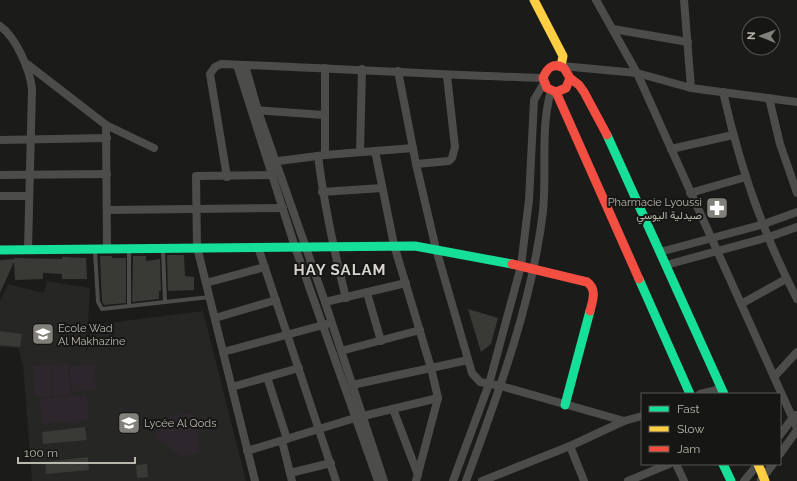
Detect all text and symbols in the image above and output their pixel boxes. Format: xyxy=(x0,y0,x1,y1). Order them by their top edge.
north arrow xyxy=(741,16,781,56)
text: N xyxy=(745,32,758,40)
pharmacy icon: Pharmacie Lyoussi صيدلية اليوسي xyxy=(704,195,730,221)
place label: Pharmacie Lyoussi صيدلية اليوسي xyxy=(608,196,702,225)
district label: HAY SALAM xyxy=(294,261,386,279)
school or university icon: Ecole Wad Al Makhazine xyxy=(30,321,56,347)
place label: Ecole Wad Al Makhazine xyxy=(58,322,126,348)
legend xyxy=(641,393,781,465)
text: Fast xyxy=(677,402,700,416)
school or university icon: Lycée Al Qods xyxy=(116,410,142,436)
place label: Lycée Al Qods xyxy=(144,417,217,430)
text: Slow xyxy=(677,422,704,436)
scale bar xyxy=(18,439,135,465)
text: Jam xyxy=(677,442,700,456)
text: 100 m xyxy=(24,446,58,460)

